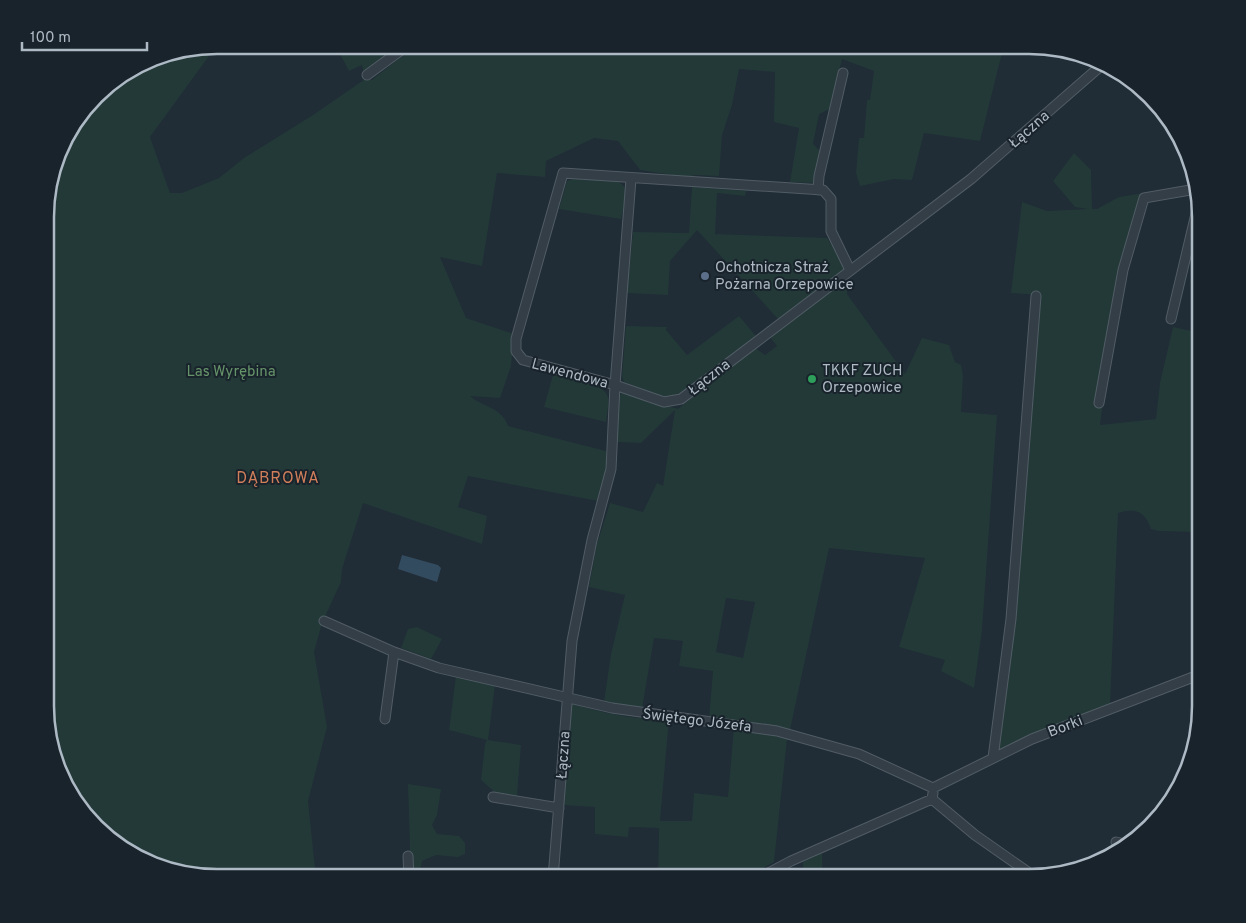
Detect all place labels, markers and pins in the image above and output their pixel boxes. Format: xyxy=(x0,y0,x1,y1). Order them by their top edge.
place label: Ochotnicza Straż Pożarna Orzepowice xyxy=(715,259,854,295)
marker: Ochotnicza Straż Pożarna Orzepowice xyxy=(699,270,711,282)
place label: TKKF ZUCH Orzepowice xyxy=(822,362,903,398)
marker: TKKF ZUCH Orzepowice xyxy=(806,373,818,385)

